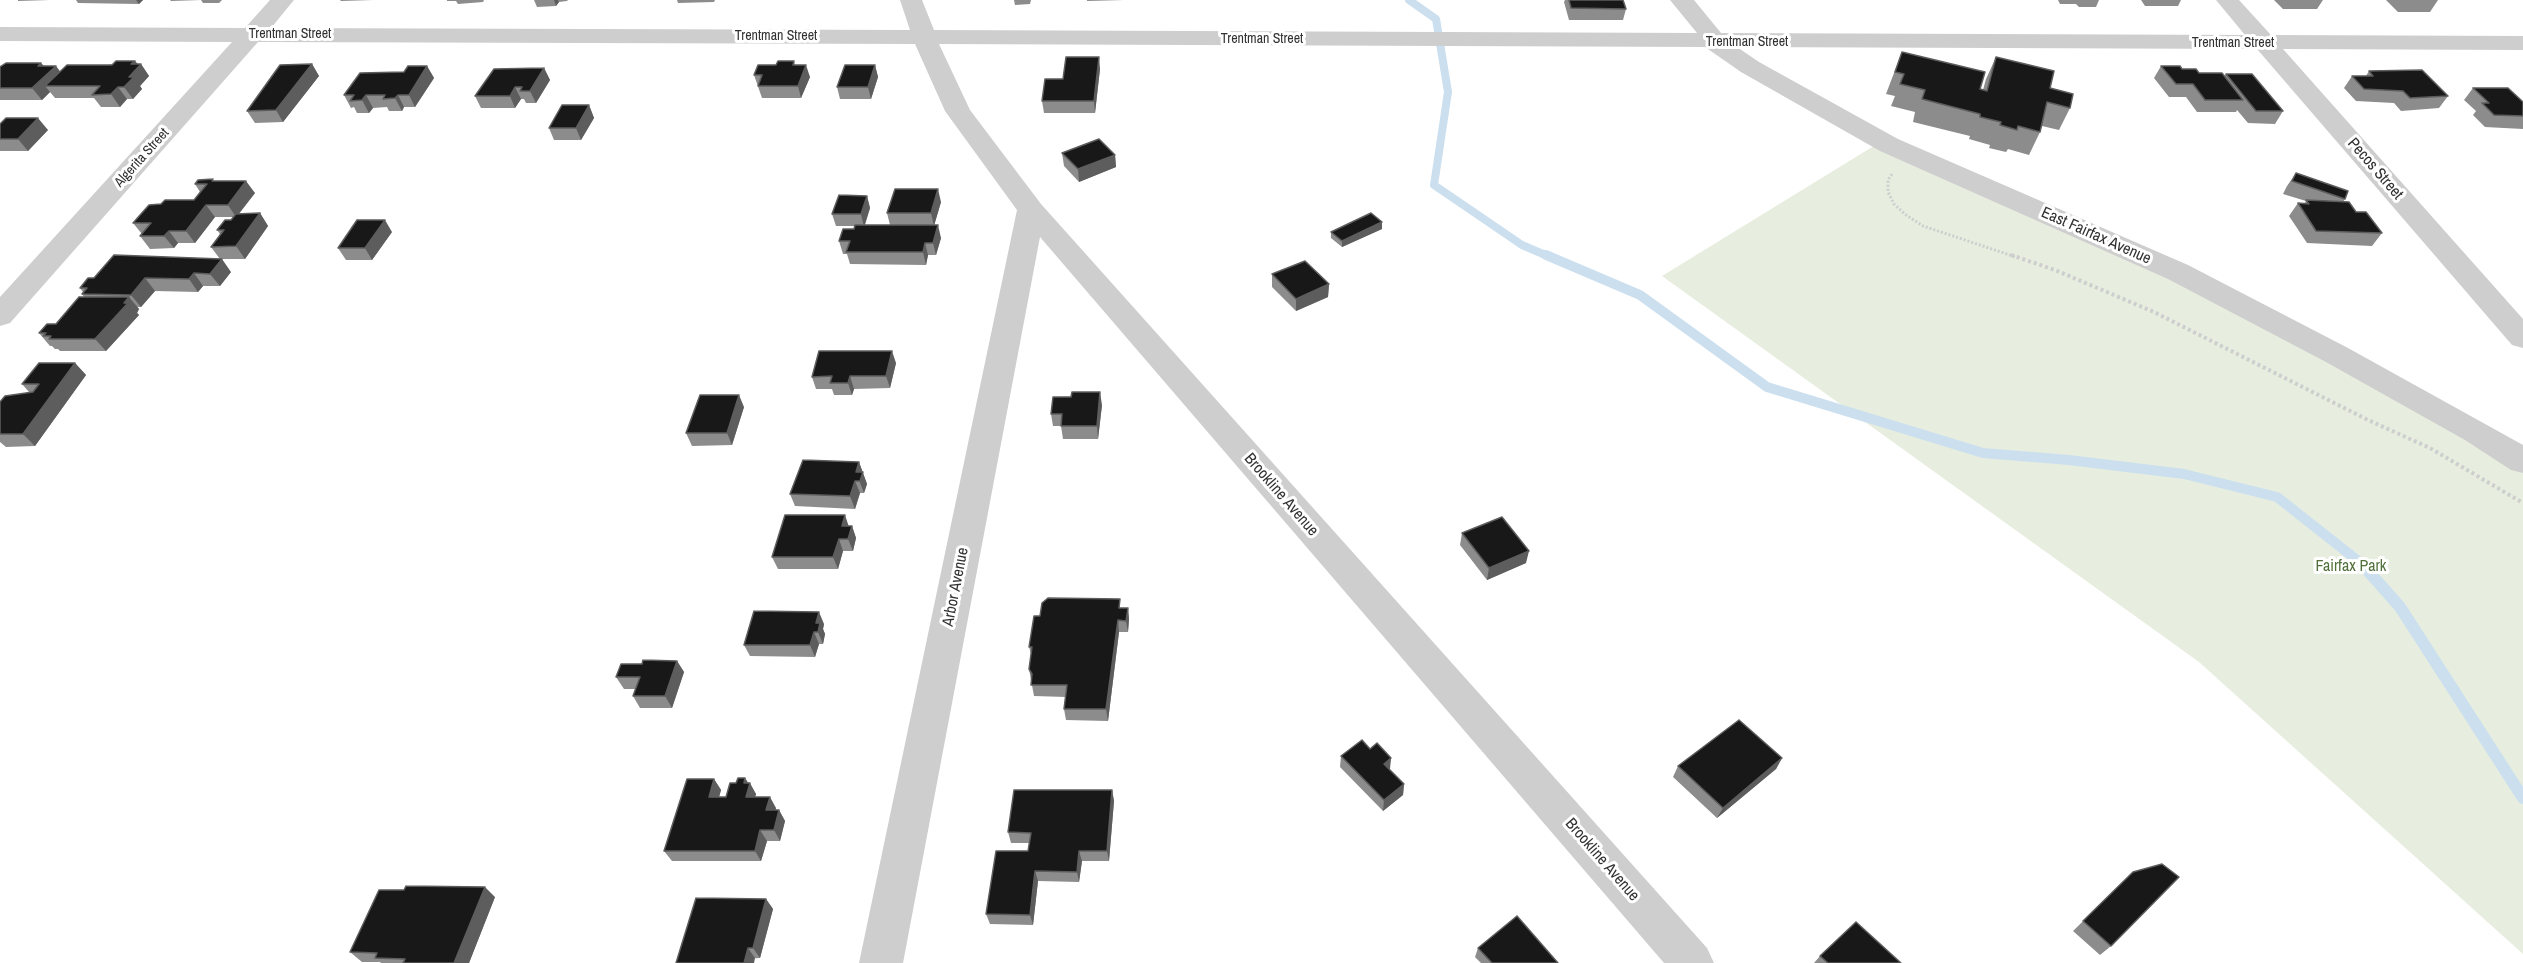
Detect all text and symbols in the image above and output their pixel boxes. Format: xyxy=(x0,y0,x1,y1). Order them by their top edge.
street label: Trentman Street xyxy=(249,26,331,42)
street label: Trentman Street xyxy=(735,28,817,44)
street label: Trentman Street xyxy=(1221,31,1303,47)
street label: Trentman Street xyxy=(1706,34,1788,50)
street label: Trentman Street xyxy=(2192,35,2274,51)
street label: Algerita Street xyxy=(111,125,173,191)
street label: Pecos Street xyxy=(2343,134,2407,204)
street label: East Fairfax Avenue xyxy=(2038,203,2154,269)
street label: Brookline Avenue xyxy=(1240,450,1322,540)
street label: Arbor Avenue xyxy=(939,546,973,628)
park label: Fairfax Park xyxy=(2316,557,2386,577)
street label: Brookline Avenue xyxy=(1561,815,1643,905)

